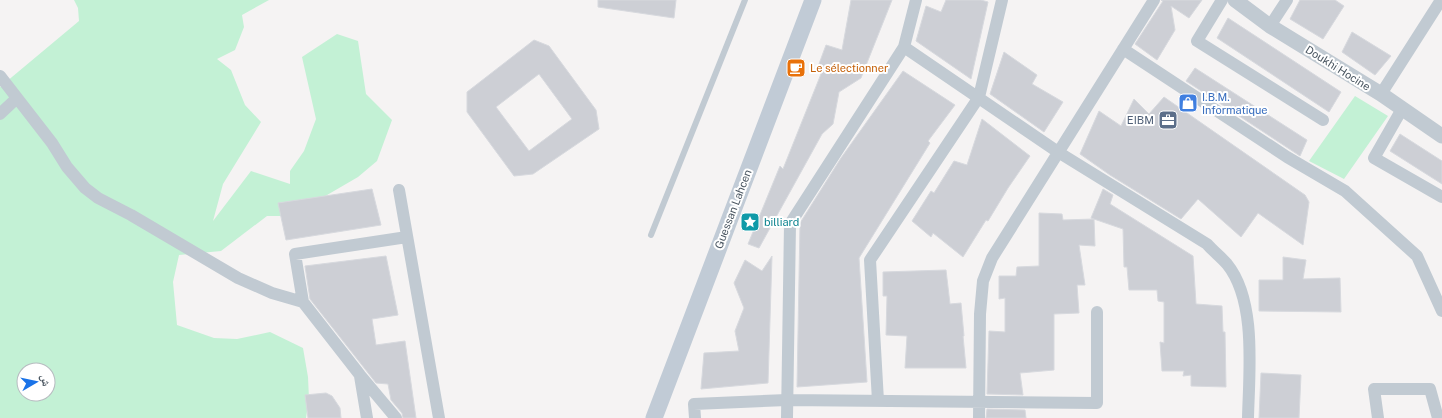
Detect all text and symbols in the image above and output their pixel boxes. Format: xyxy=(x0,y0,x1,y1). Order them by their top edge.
street label: Doukhi Hocine xyxy=(1303,43,1373,93)
cafe icon: Le sélectionner xyxy=(785,57,807,79)
place label: Le sélectionner xyxy=(810,62,888,74)
place label: I.B.M. Informatique xyxy=(1202,91,1268,116)
shop icon: I.B.M. Informatique xyxy=(1177,92,1199,114)
office icon: EIBM xyxy=(1157,109,1179,131)
place label: EIBM xyxy=(1127,114,1154,126)
street label: Guessan Lahcen xyxy=(712,168,754,250)
place icon: billiard xyxy=(739,211,761,233)
place label: billiard xyxy=(764,216,799,228)
north arrow xyxy=(16,362,56,402)
text: ش xyxy=(37,374,53,388)

